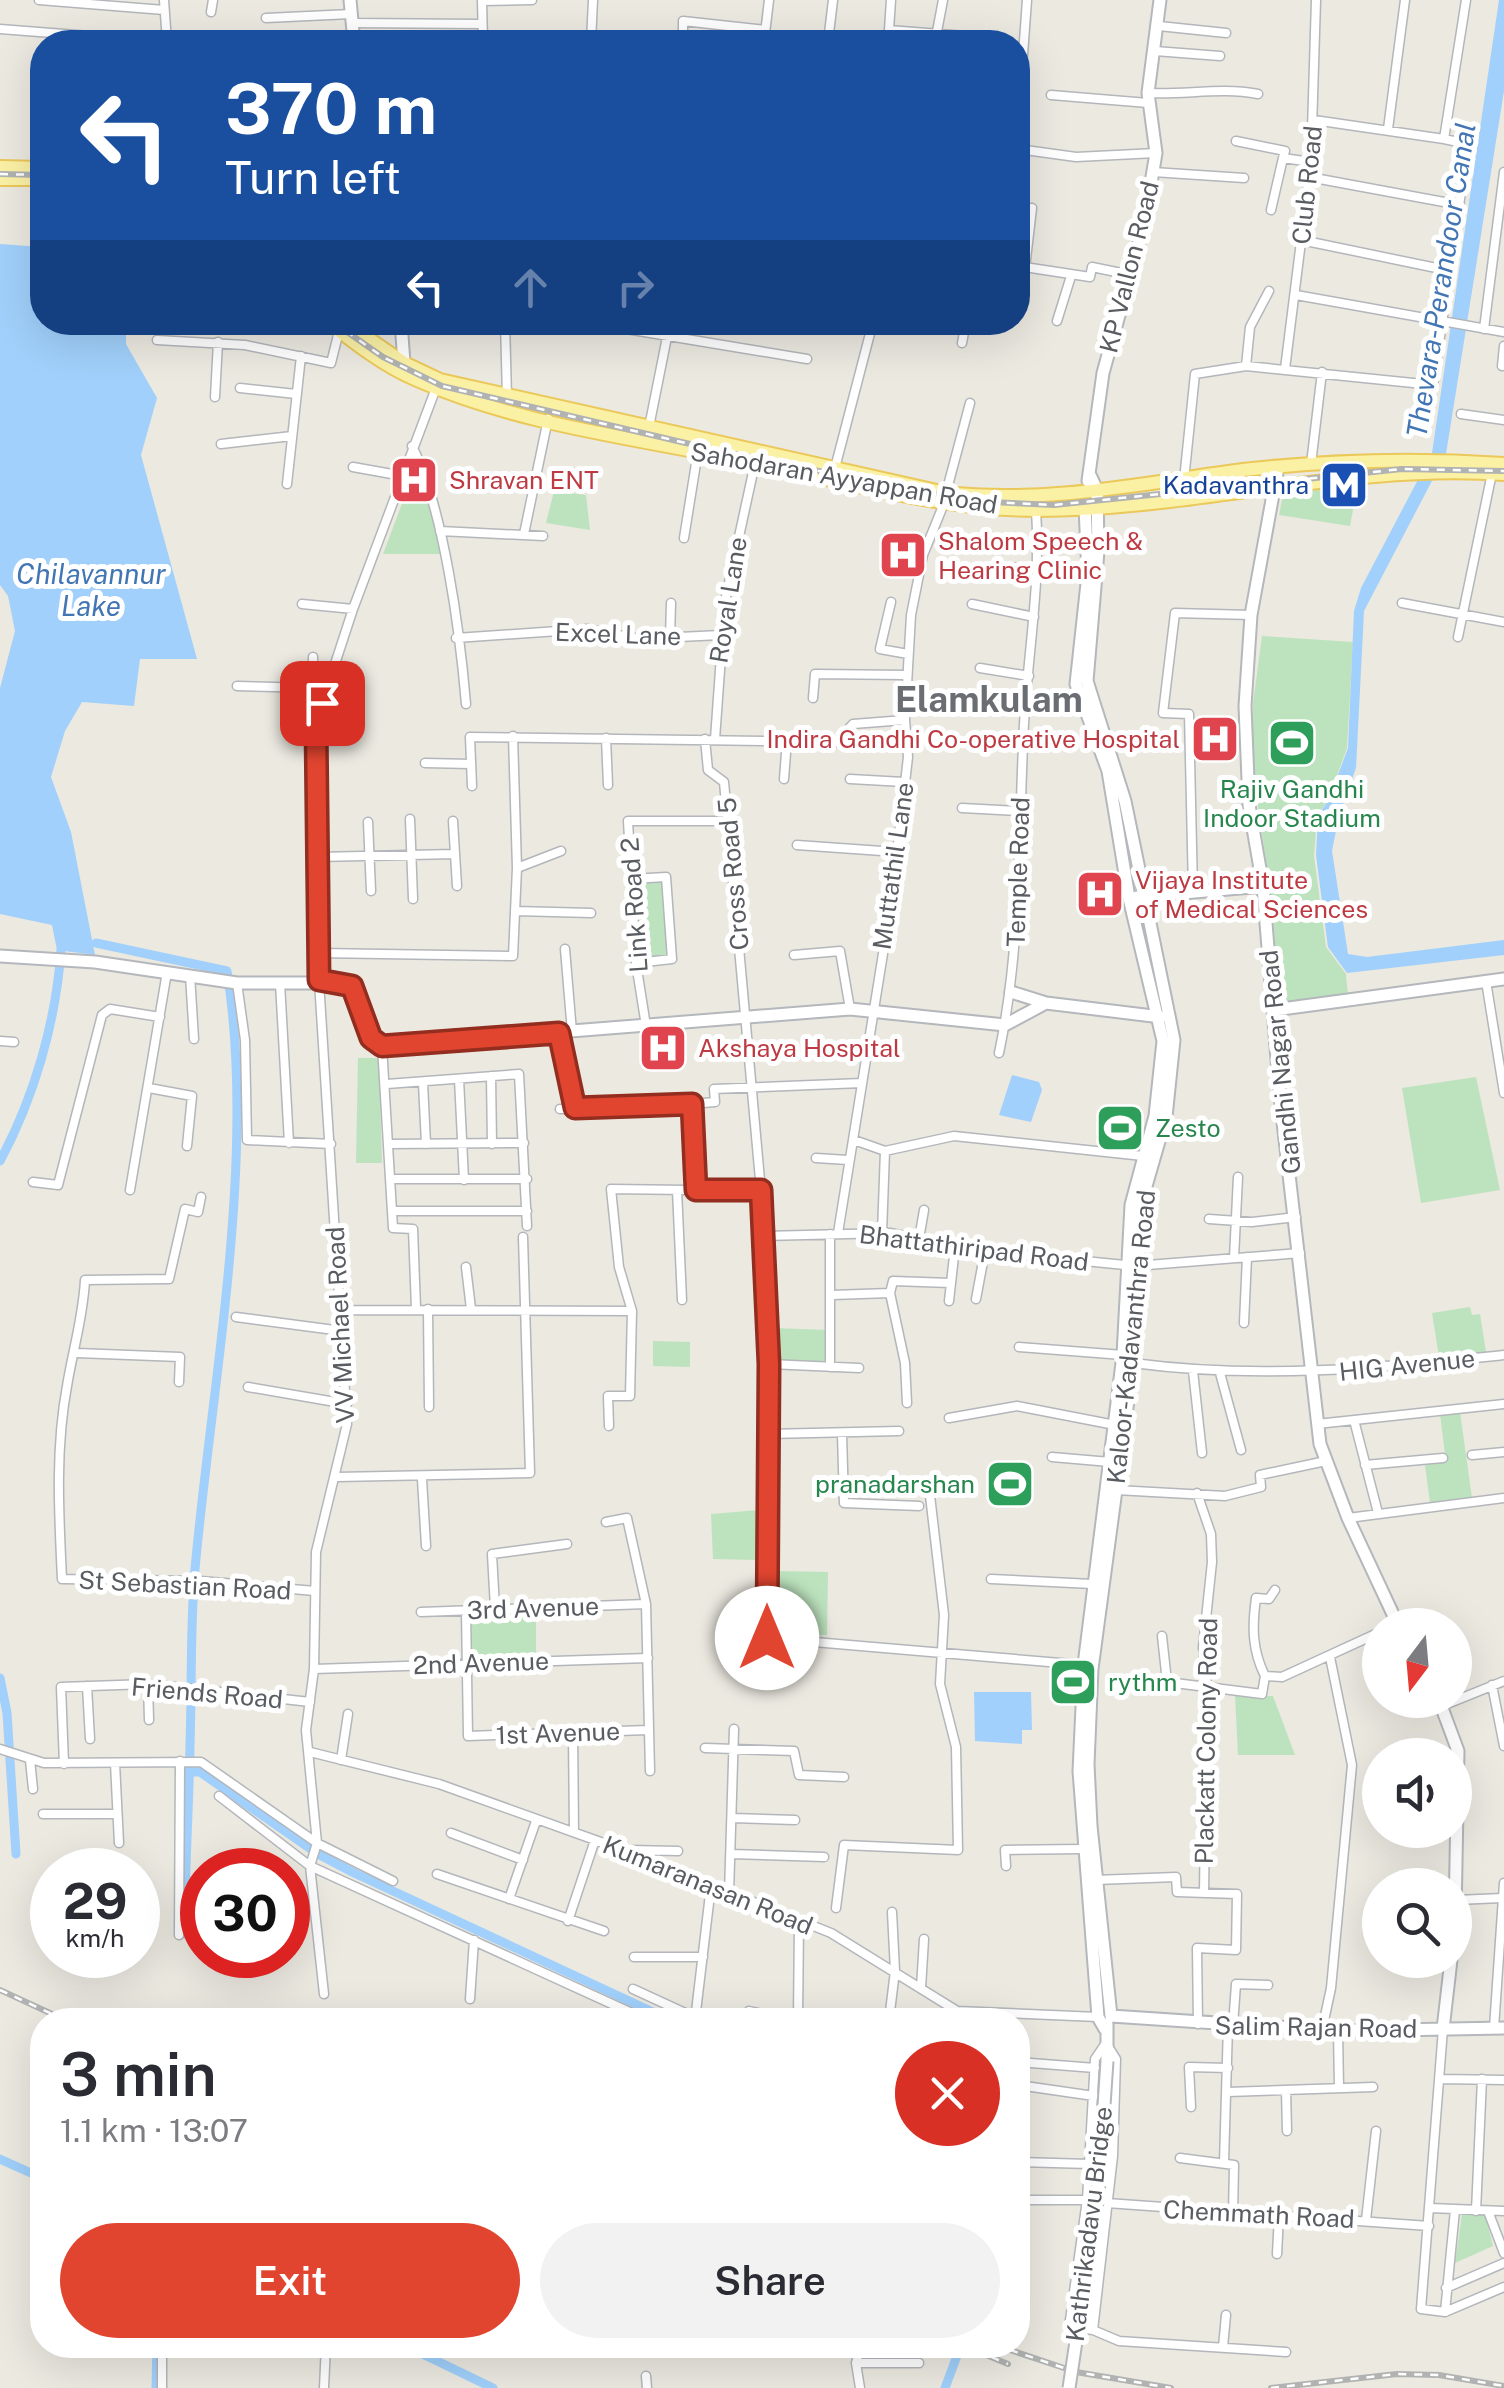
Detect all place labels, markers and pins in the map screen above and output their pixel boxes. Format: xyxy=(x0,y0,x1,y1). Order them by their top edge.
hospital icon: Shravan ENT xyxy=(388,454,440,506)
metro station icon: Kadavanthra xyxy=(1318,459,1370,511)
place label: Shravan ENT xyxy=(449,465,599,495)
place label: Kadavanthra xyxy=(1163,470,1309,500)
place label: Shalom Speech & Hearing Clinic xyxy=(938,526,1143,585)
hospital icon: Shalom Speech & Hearing Clinic xyxy=(877,529,929,581)
pin xyxy=(280,661,365,746)
hospital icon: Indira Gandhi Co-operative Hospital xyxy=(1189,713,1241,765)
sports icon: Rajiv Gandhi Indoor Stadium xyxy=(1266,717,1318,769)
place label: Indira Gandhi Co-operative Hospital xyxy=(766,724,1180,754)
place label: Rajiv Gandhi Indoor Stadium xyxy=(1203,774,1381,833)
place label: Vijaya Institute of Medical Sciences xyxy=(1135,865,1368,924)
hospital icon: Vijaya Institute of Medical Sciences xyxy=(1074,868,1126,920)
hospital icon: Akshaya Hospital xyxy=(637,1022,689,1074)
place label: Akshaya Hospital xyxy=(698,1033,901,1063)
sports icon: Zesto xyxy=(1094,1102,1146,1154)
place label: Zesto xyxy=(1155,1113,1221,1143)
sports icon: pranadarshan xyxy=(984,1458,1036,1510)
place label: pranadarshan xyxy=(815,1469,975,1499)
sports icon: rythm xyxy=(1047,1656,1099,1708)
place label: rythm xyxy=(1108,1667,1177,1697)

